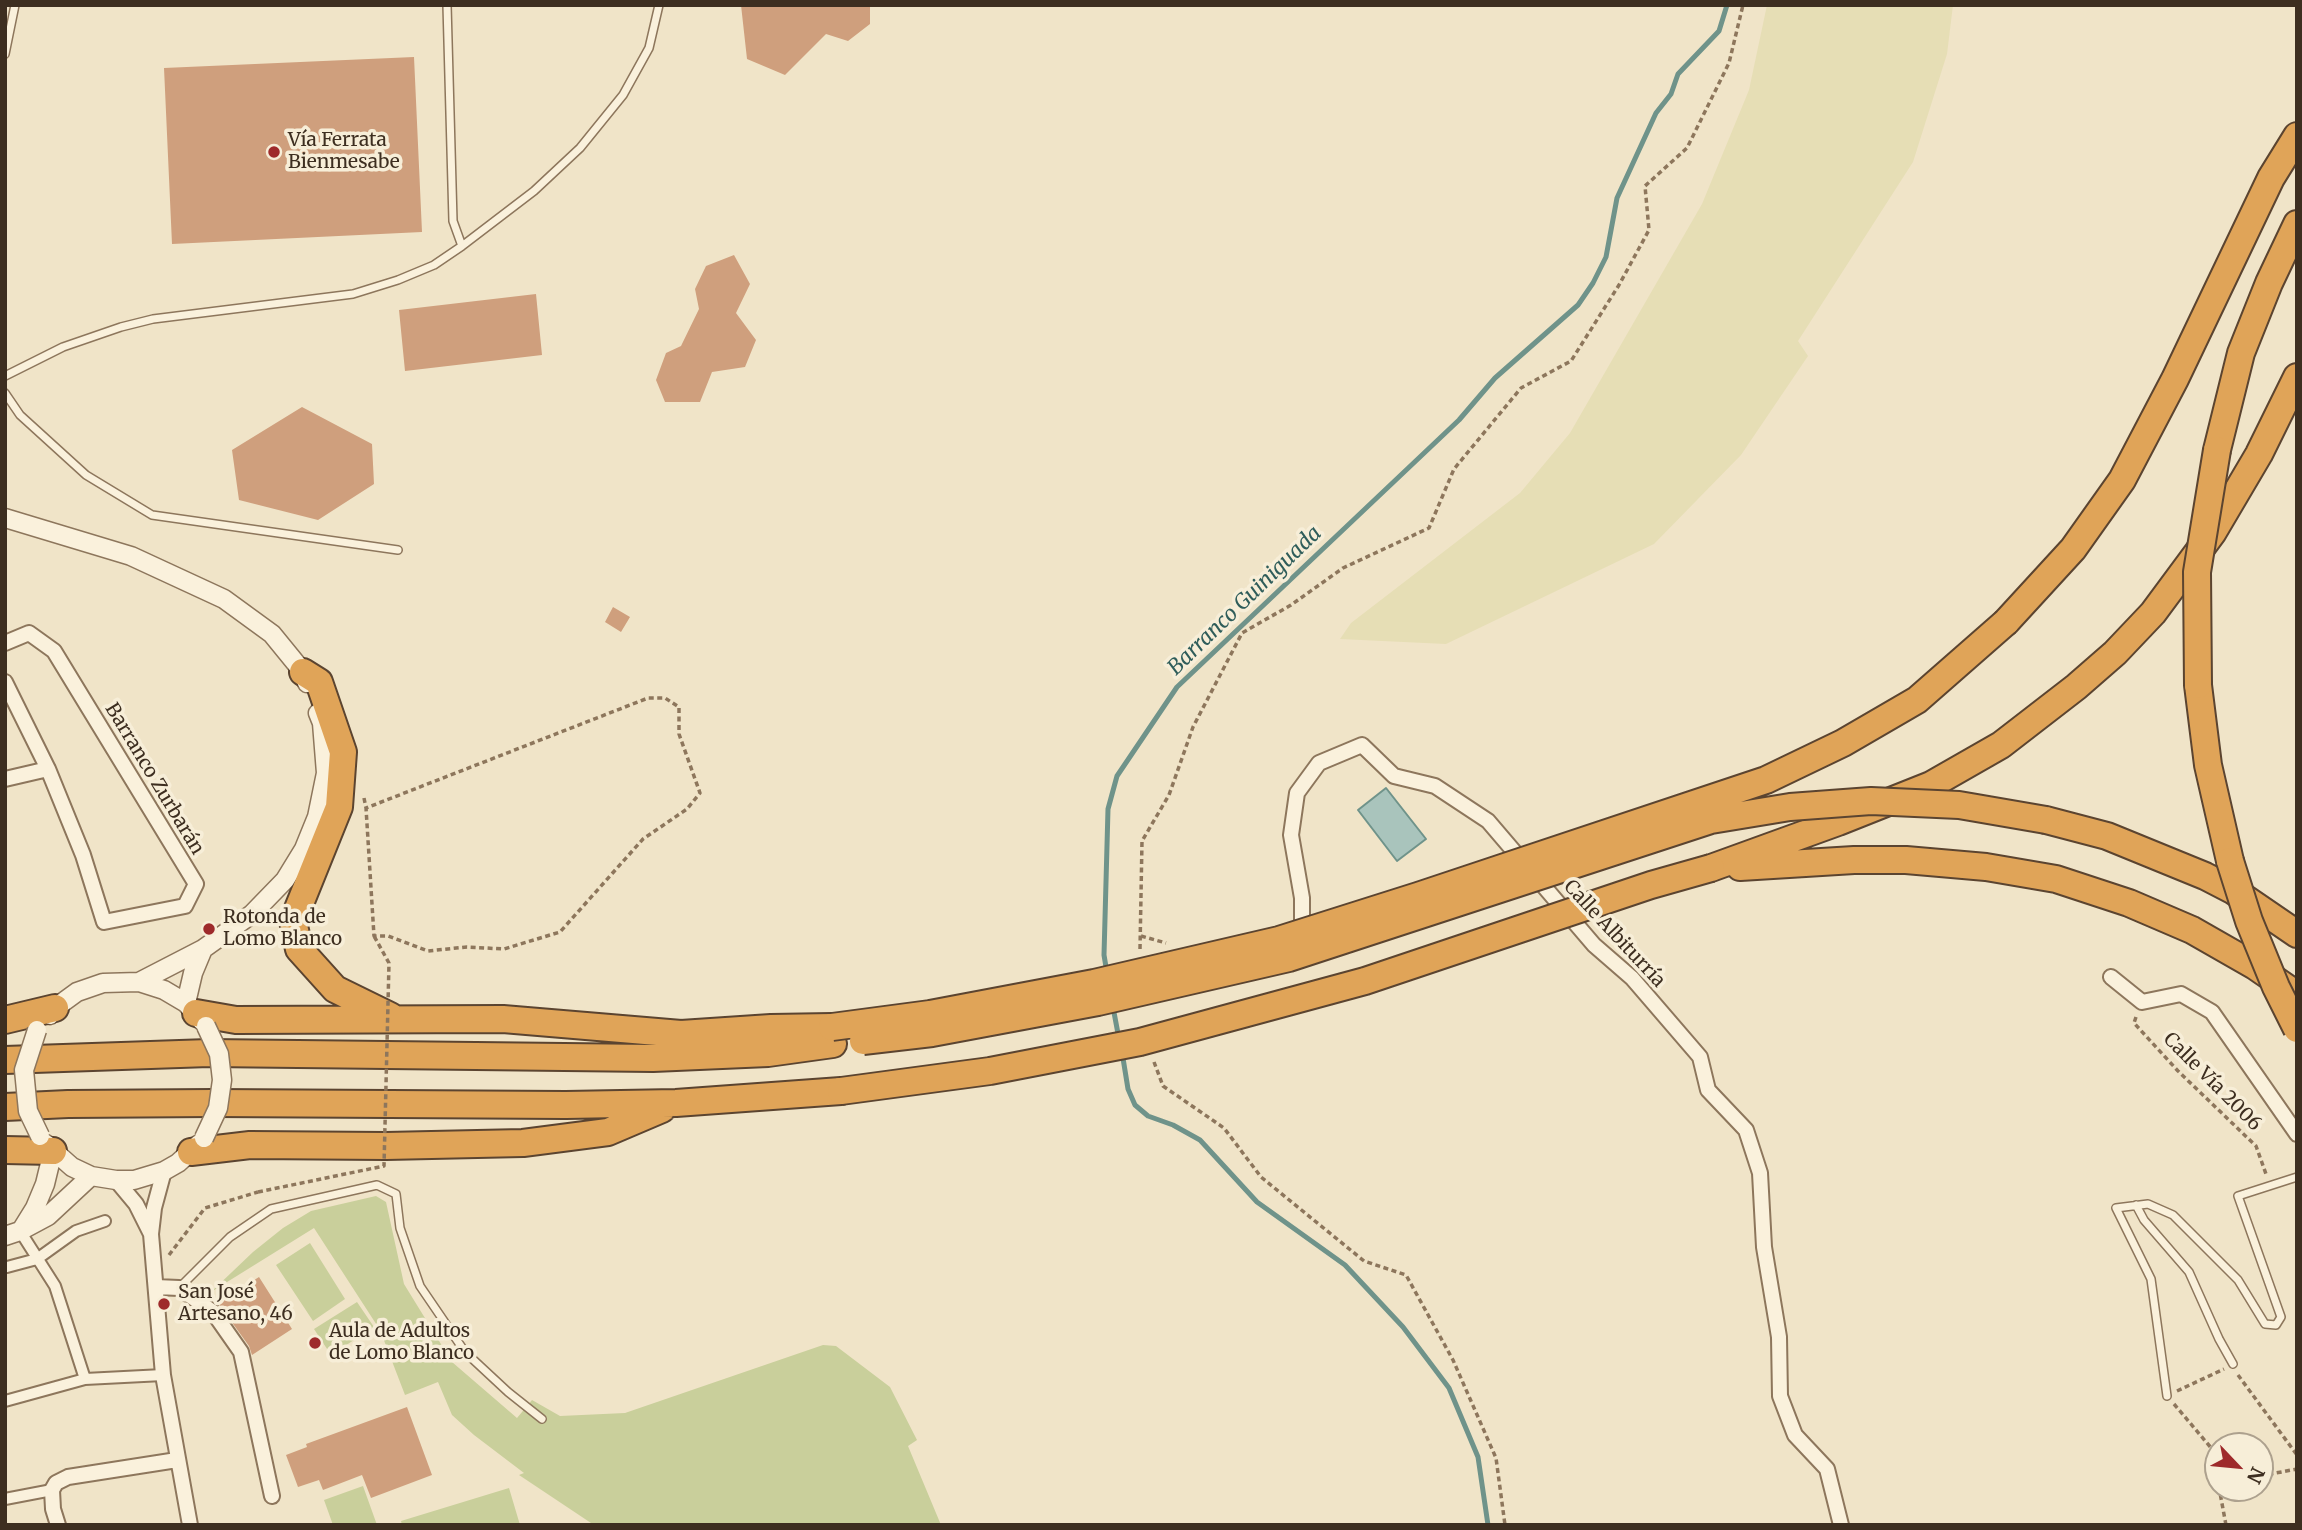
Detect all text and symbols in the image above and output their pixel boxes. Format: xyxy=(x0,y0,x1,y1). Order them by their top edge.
place label: Vía Ferrata Bienmesabe xyxy=(288,130,400,174)
marker: Vía Ferrata Bienmesabe xyxy=(266,144,282,160)
water label: Barranco Guiniguada xyxy=(1163,521,1327,681)
street label: Barranco Zurbarán xyxy=(100,699,208,859)
street label: Calle Albiturría xyxy=(1558,876,1670,992)
place label: Rotonda de Lomo Blanco xyxy=(223,907,342,951)
marker: Rotonda de Lomo Blanco xyxy=(201,921,217,937)
street label: Calle Vía 2006 xyxy=(2158,1028,2266,1136)
place label: San José Artesano, 46 xyxy=(178,1282,293,1326)
marker: San José Artesano, 46 xyxy=(156,1296,172,1312)
place label: Aula de Adultos de Lomo Blanco xyxy=(329,1321,474,1365)
marker: Aula de Adultos de Lomo Blanco xyxy=(307,1335,323,1351)
north arrow xyxy=(2204,1432,2274,1502)
text: N xyxy=(2242,1463,2270,1487)

